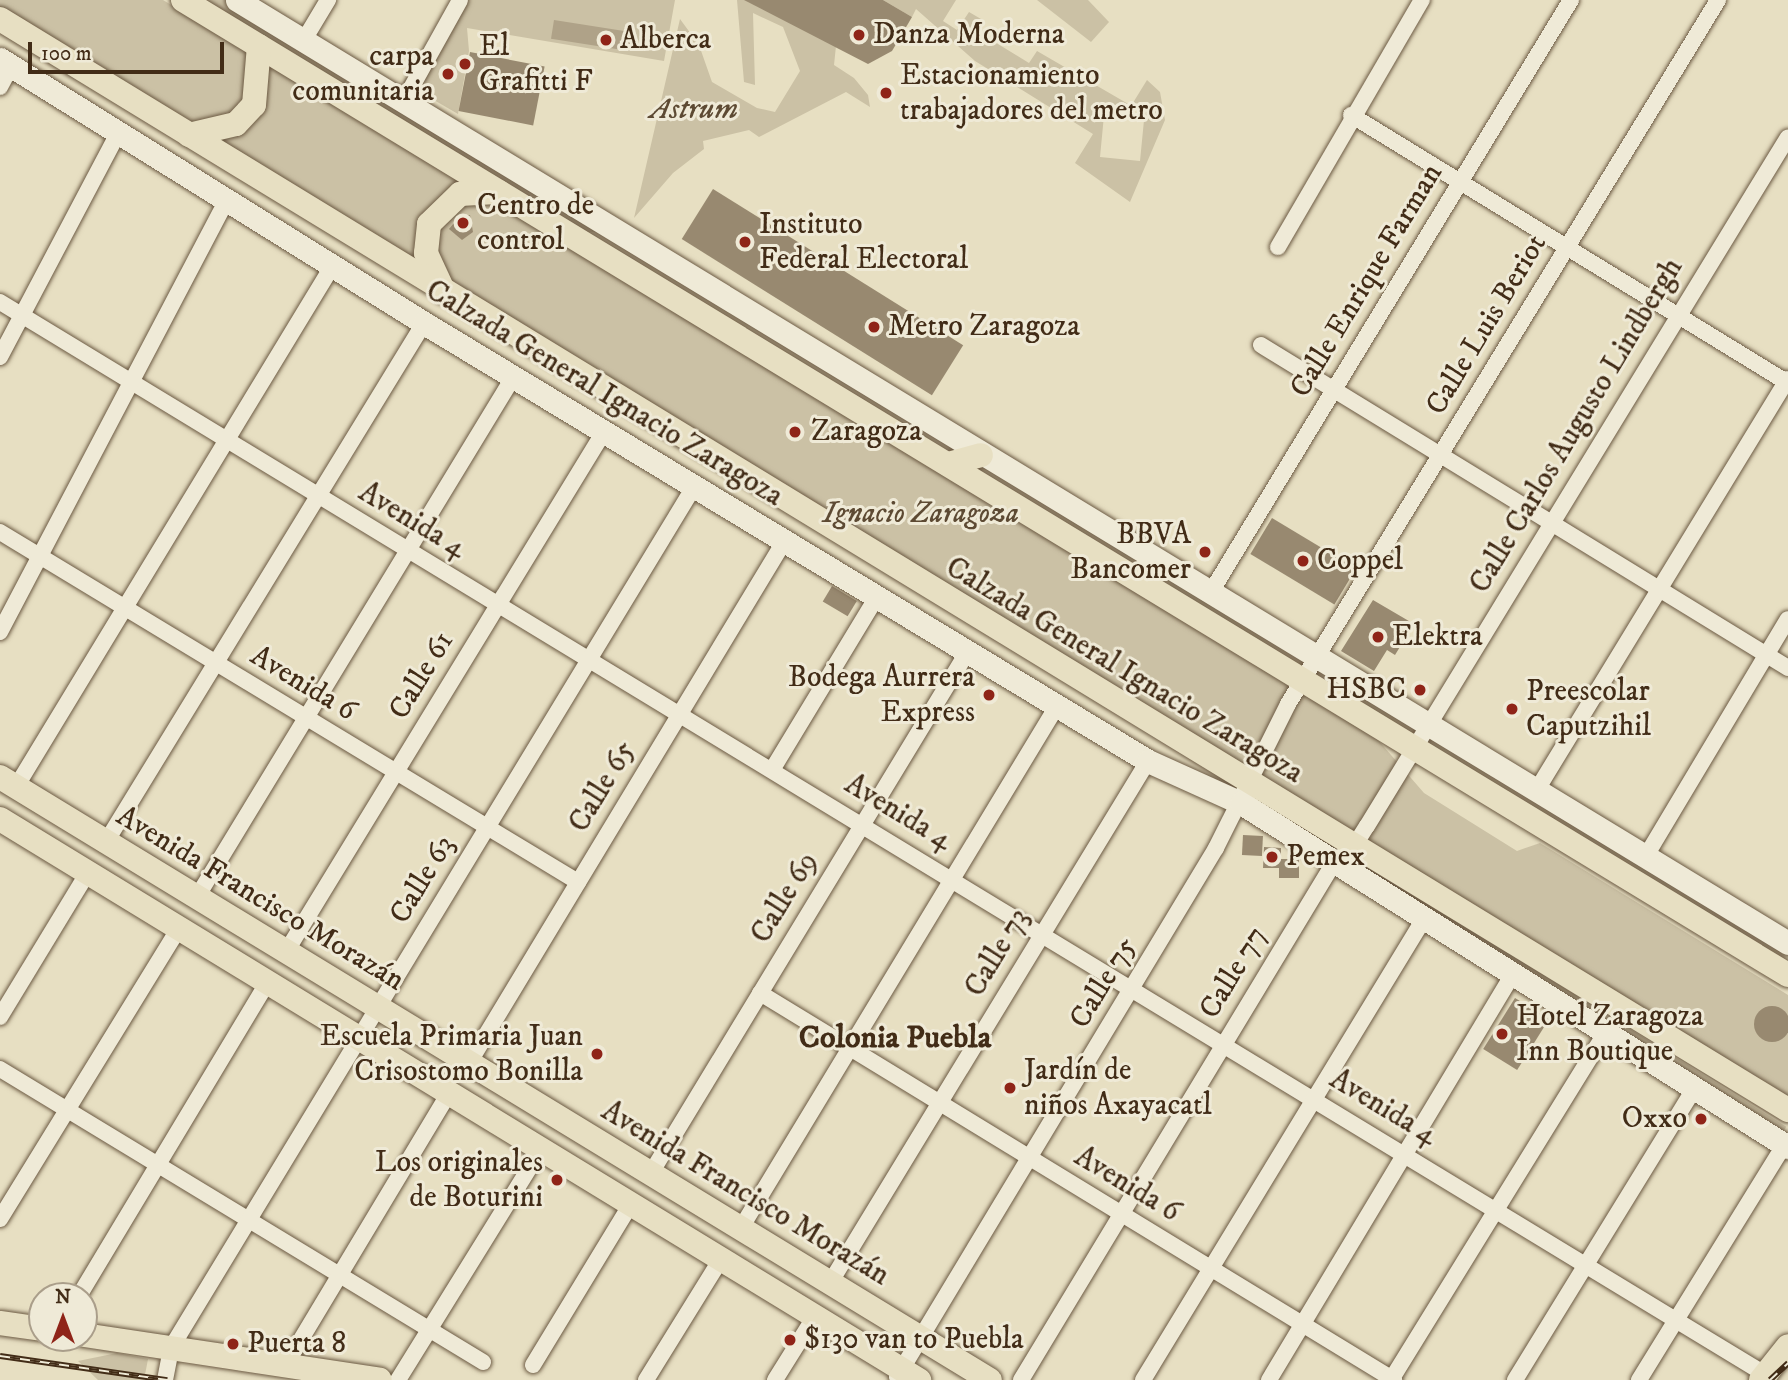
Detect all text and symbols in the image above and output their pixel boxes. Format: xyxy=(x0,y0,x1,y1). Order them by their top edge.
place label: Danza Moderna xyxy=(873,17,1064,53)
place label: Alberca xyxy=(620,22,711,58)
marker: Danza Moderna xyxy=(851,27,867,43)
scale bar xyxy=(32,28,228,72)
place label: El Grafitti F xyxy=(479,29,593,100)
marker: Alberca xyxy=(598,32,614,48)
place label: carpa comunitaria xyxy=(292,39,434,110)
text: 100 m xyxy=(41,41,92,67)
marker: El Grafitti F xyxy=(457,56,473,72)
place label: Estacionamiento trabajadores del metro xyxy=(900,58,1163,128)
marker: carpa comunitaria xyxy=(440,66,456,82)
marker: Estacionamiento trabajadores del metro xyxy=(878,85,894,101)
park label: Astrum xyxy=(650,92,738,128)
street label: Calle Enrique Farman xyxy=(1283,158,1451,404)
place label: Centro de control xyxy=(477,188,594,258)
place label: Instituto Federal Electoral xyxy=(759,207,968,278)
marker: Centro de control xyxy=(455,215,471,231)
street label: Calle Luis Beriot xyxy=(1419,228,1555,422)
marker: Instituto Federal Electoral xyxy=(737,234,753,250)
street label: Calle Carlos Augusto Lindbergh xyxy=(1463,252,1691,600)
street label: Calzada General Ignacio Zaragoza xyxy=(419,273,789,515)
place label: Metro Zaragoza xyxy=(888,309,1080,345)
marker: Metro Zaragoza xyxy=(866,319,882,335)
place label: Zaragoza xyxy=(811,414,922,450)
marker: Zaragoza xyxy=(785,422,805,442)
street label: Avenida 4 xyxy=(352,475,472,567)
park label: Ignacio Zaragoza xyxy=(823,496,1019,532)
place label: BBVA Bancomer xyxy=(1070,517,1191,588)
place label: Coppel xyxy=(1317,543,1403,579)
marker: BBVA Bancomer xyxy=(1197,544,1213,560)
street label: Calzada General Ignacio Zaragoza xyxy=(939,550,1309,792)
marker: Coppel xyxy=(1295,553,1311,569)
place label: Elektra xyxy=(1392,619,1483,655)
street label: Calle 61 xyxy=(382,626,462,726)
marker: Elektra xyxy=(1370,629,1386,645)
street label: Avenida 6 xyxy=(243,638,363,730)
place label: Bodega Aurrera Express xyxy=(788,660,975,730)
place label: HSBC xyxy=(1326,672,1406,708)
place label: Preescolar Caputzihil xyxy=(1526,674,1651,744)
marker: HSBC xyxy=(1412,682,1428,698)
marker: Bodega Aurrera Express xyxy=(981,687,997,703)
marker: Preescolar Caputzihil xyxy=(1504,701,1520,717)
street label: Calle 65 xyxy=(562,735,644,839)
street label: Avenida 4 xyxy=(838,767,958,859)
street label: Avenida Francisco Morazán xyxy=(110,799,410,999)
street label: Calle 63 xyxy=(383,829,463,931)
place label: Pemex xyxy=(1286,839,1365,875)
street label: Calle 69 xyxy=(744,846,826,950)
marker: Pemex xyxy=(1264,849,1280,865)
street label: Calle 73 xyxy=(958,902,1038,1004)
street label: Calle 77 xyxy=(1193,920,1275,1026)
street label: Calle 75 xyxy=(1063,931,1145,1035)
place label: Hotel Zaragoza Inn Boutique xyxy=(1516,999,1704,1070)
place label: Escuela Primaria Juan Crisostomo Bonilla xyxy=(320,1019,583,1090)
district label: Colonia Puebla xyxy=(799,1019,991,1057)
marker: Hotel Zaragoza Inn Boutique xyxy=(1494,1026,1510,1042)
marker: Escuela Primaria Juan Crisostomo Bonilla xyxy=(589,1046,605,1062)
place label: Jardín de niños Axayacatl xyxy=(1024,1053,1212,1124)
street label: Avenida 4 xyxy=(1323,1062,1443,1154)
marker: Jardín de niños Axayacatl xyxy=(1002,1080,1018,1096)
street label: Avenida Francisco Morazán xyxy=(595,1094,895,1294)
place label: Oxxo xyxy=(1622,1101,1687,1137)
marker: Oxxo xyxy=(1693,1111,1709,1127)
street label: Avenida 6 xyxy=(1067,1139,1187,1231)
place label: Los originales de Boturini xyxy=(375,1145,543,1216)
marker: Los originales de Boturini xyxy=(549,1172,565,1188)
north arrow xyxy=(28,1282,98,1352)
text: N xyxy=(55,1286,71,1309)
place label: $130 van to Puebla xyxy=(804,1322,1024,1358)
place label: Puerta 8 xyxy=(247,1326,346,1362)
marker: $130 van to Puebla xyxy=(782,1332,798,1348)
marker: Puerta 8 xyxy=(225,1336,241,1352)

